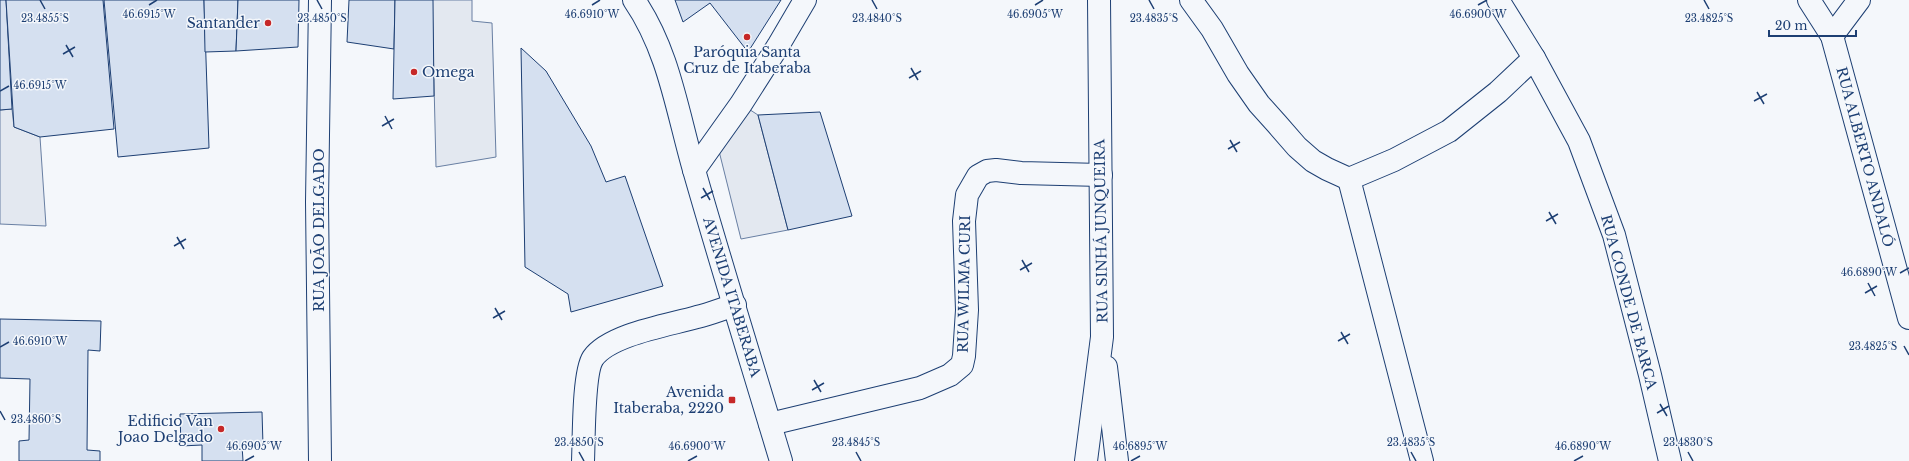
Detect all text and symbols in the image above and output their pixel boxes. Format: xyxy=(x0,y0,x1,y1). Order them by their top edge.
text: 46.6915°W xyxy=(122,8,176,21)
text: 46.6910°W xyxy=(565,8,619,21)
text: 46.6905°W xyxy=(1007,8,1063,21)
text: 46.6900°W xyxy=(1449,8,1507,21)
text: 23.4855°S xyxy=(21,12,69,25)
text: 23.4850°S xyxy=(297,12,347,25)
text: 23.4840°S xyxy=(852,12,902,25)
text: 23.4835°S xyxy=(1130,12,1178,25)
text: 23.4825°S xyxy=(1685,12,1733,25)
scale bar xyxy=(1769,12,1856,38)
place label: Santander xyxy=(187,14,260,32)
marker: Santander xyxy=(263,18,273,28)
text: 20 m xyxy=(1775,18,1807,33)
marker: Paróquia Santa Cruz de Itaberaba xyxy=(742,32,752,42)
place label: Paróquia Santa Cruz de Itaberaba xyxy=(683,43,811,77)
place label: Omega xyxy=(422,63,475,81)
street label: RUA ALBERTO ANDALÓ xyxy=(1832,65,1898,249)
marker: Omega xyxy=(409,67,419,77)
text: 46.6915°W xyxy=(13,79,67,92)
street label: RUA SINHÁ JUNQUEIRA xyxy=(1090,139,1112,323)
street label: RUA JOÃO DELGADO xyxy=(310,148,328,312)
street label: RUA CONDE DE BARCA xyxy=(1597,213,1661,392)
street label: AVENIDA ITABERABA xyxy=(699,214,765,379)
street label: RUA WILMA CURI xyxy=(954,215,974,353)
text: 46.6890°W xyxy=(1841,266,1897,279)
text: 46.6910°W xyxy=(13,335,67,348)
text: 23.4825°S xyxy=(1849,340,1897,353)
place label: Avenida Itaberaba, 2220 xyxy=(613,383,724,417)
marker: Avenida Itaberaba, 2220 xyxy=(727,395,737,405)
place label: Edificio Van Joao Delgado xyxy=(116,412,213,446)
text: 23.4860°S xyxy=(11,413,61,426)
marker: Edificio Van Joao Delgado xyxy=(216,424,226,434)
text: 23.4850°S xyxy=(554,436,604,449)
text: 23.4845°S xyxy=(832,436,880,449)
text: 23.4835°S xyxy=(1387,436,1435,449)
text: 23.4830°S xyxy=(1663,436,1713,449)
text: 46.6905°W xyxy=(226,440,282,453)
text: 46.6900°W xyxy=(668,440,726,453)
text: 46.6895°W xyxy=(1113,440,1168,453)
text: 46.6890°W xyxy=(1555,440,1611,453)

